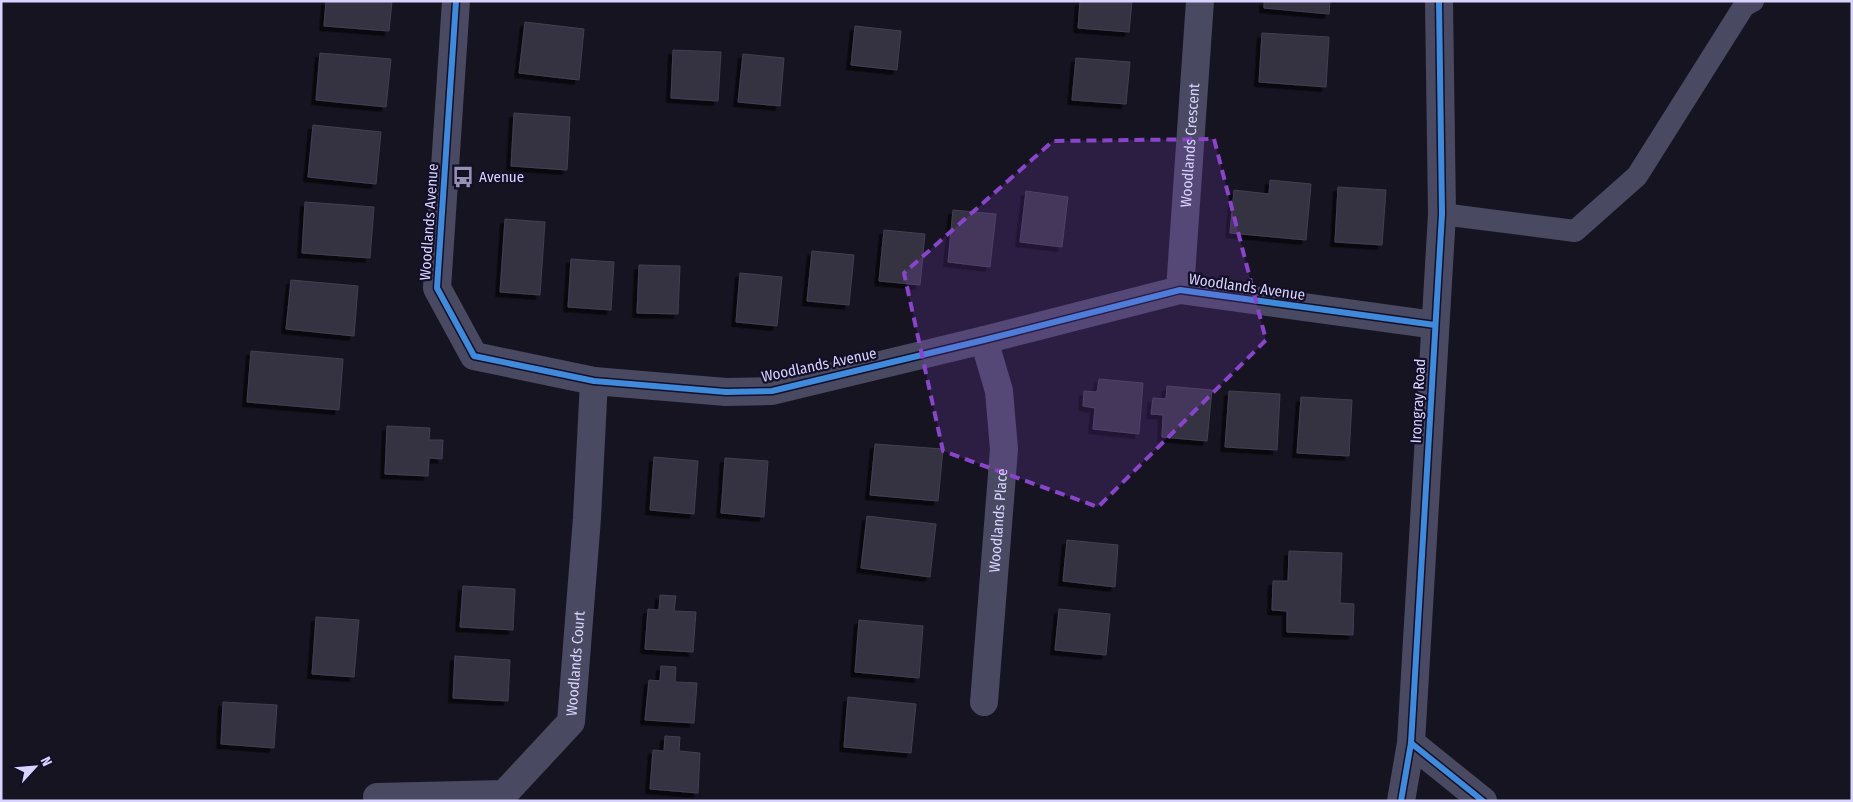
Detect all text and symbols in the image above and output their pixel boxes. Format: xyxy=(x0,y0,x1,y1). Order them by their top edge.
street label: Woodlands Crescent xyxy=(1177,83,1203,208)
street label: Woodlands Avenue xyxy=(416,163,442,281)
bus stop icon: Avenue xyxy=(450,164,476,190)
place label: Avenue xyxy=(479,168,524,186)
street label: Woodlands Avenue xyxy=(1188,270,1306,304)
street label: Woodlands Avenue xyxy=(760,344,878,386)
street label: Irongray Road xyxy=(1407,358,1429,444)
street label: Woodlands Place xyxy=(985,468,1011,573)
street label: Woodlands Court xyxy=(562,610,589,717)
north arrow xyxy=(10,742,60,792)
text: N xyxy=(37,754,56,769)

